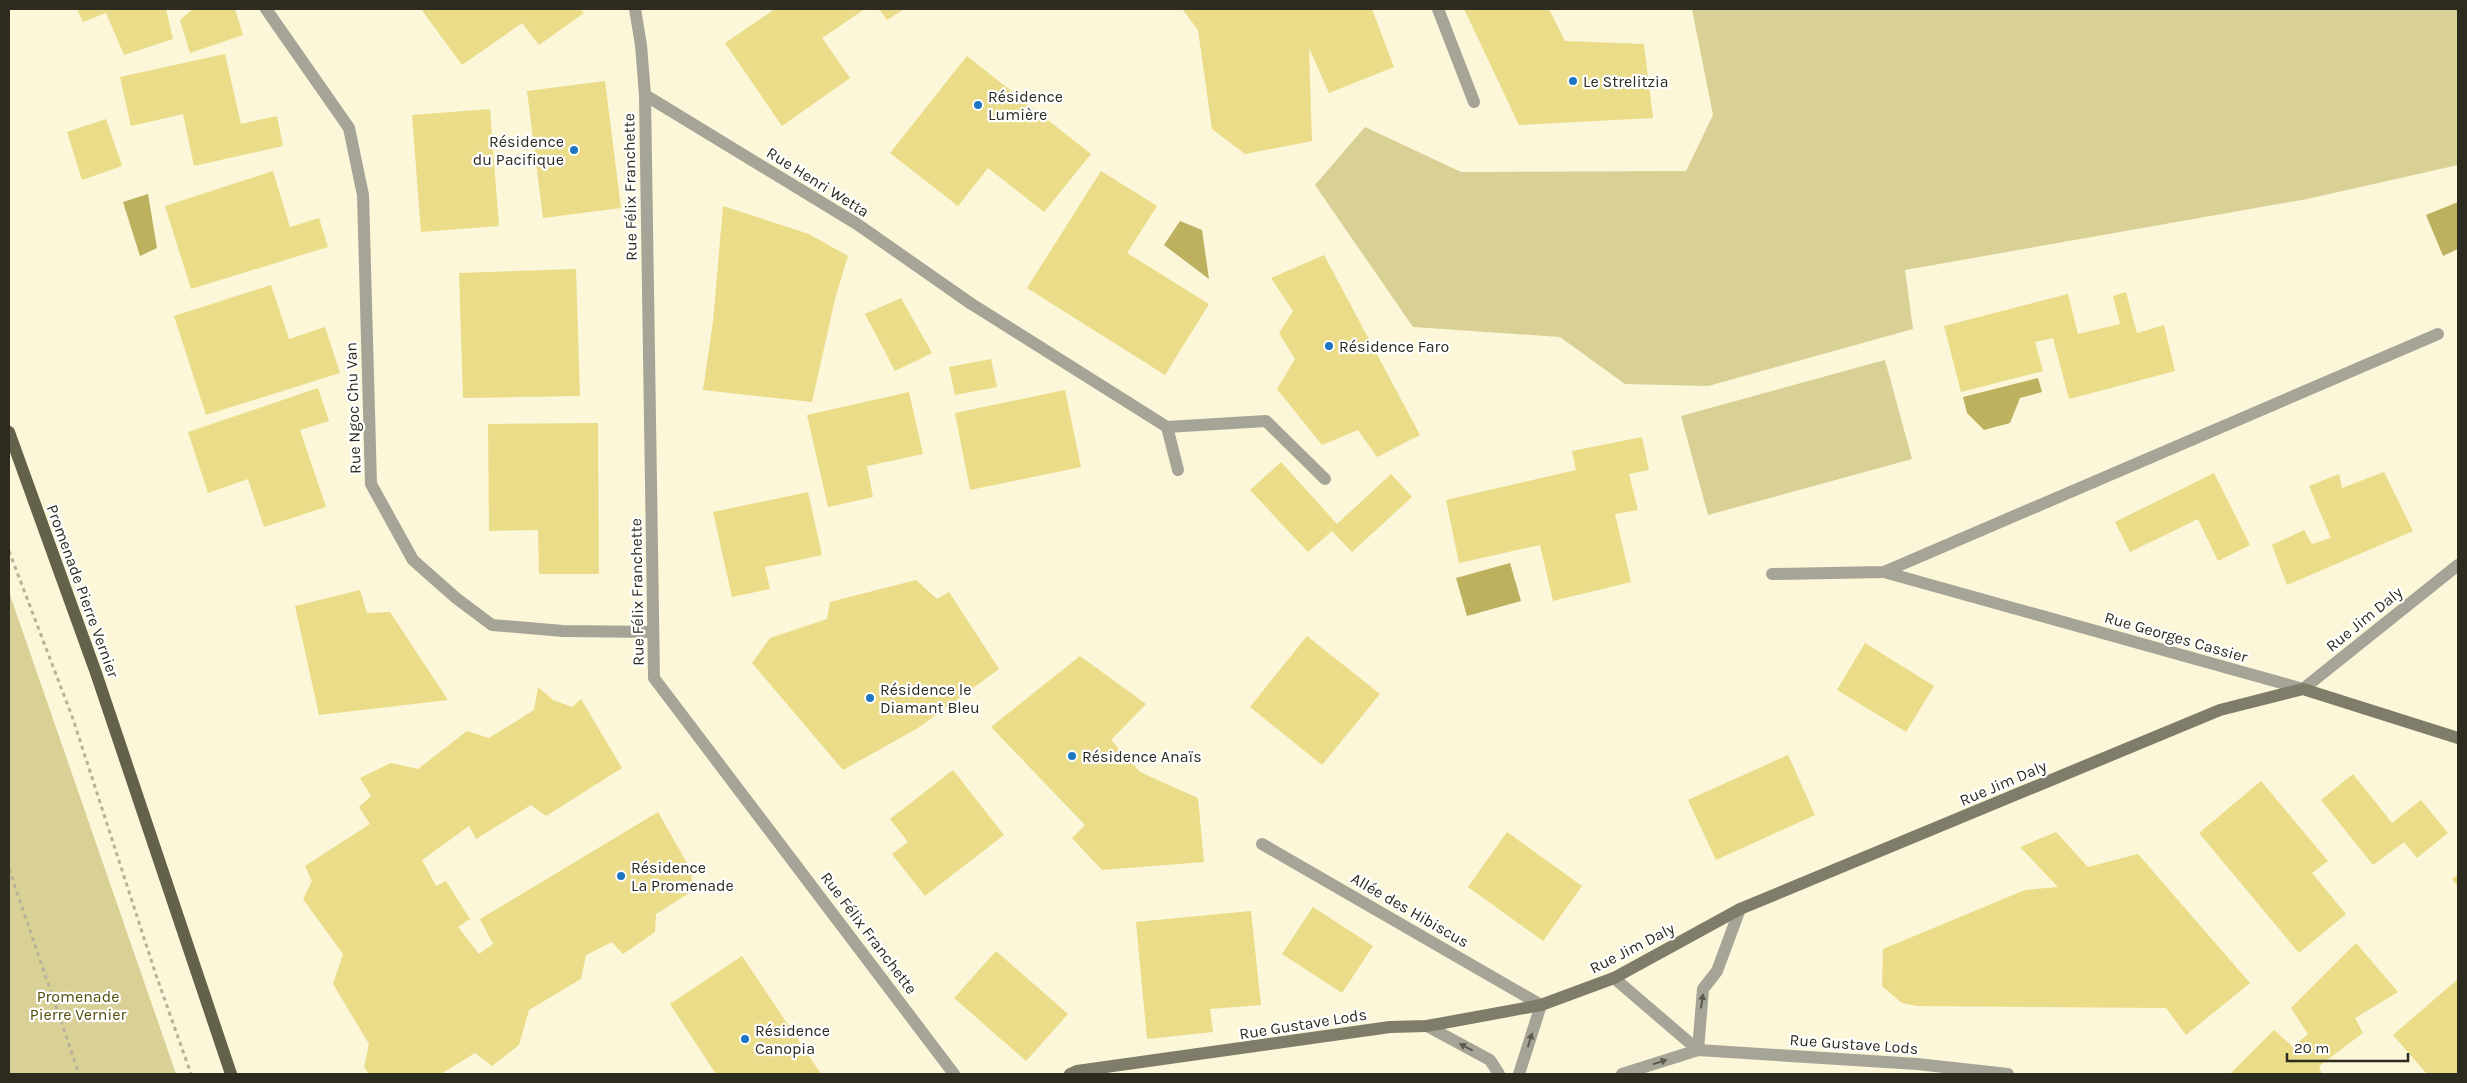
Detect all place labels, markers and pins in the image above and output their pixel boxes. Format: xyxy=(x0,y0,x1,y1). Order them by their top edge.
place label: Le Strelitzia xyxy=(1583,72,1669,91)
marker: Le Strelitzia xyxy=(1567,75,1579,87)
place label: Résidence Lumière xyxy=(988,87,1063,124)
marker: Résidence Lumière xyxy=(972,99,984,111)
place label: Résidence du Pacifique xyxy=(473,132,564,169)
marker: Résidence du Pacifique xyxy=(568,144,580,156)
place label: Résidence Faro xyxy=(1339,337,1449,356)
marker: Résidence Faro xyxy=(1323,340,1335,352)
place label: Résidence le Diamant Bleu xyxy=(880,680,980,717)
marker: Résidence le Diamant Bleu xyxy=(864,692,876,704)
place label: Résidence Anaïs xyxy=(1082,747,1202,766)
marker: Résidence Anaïs xyxy=(1066,750,1078,762)
place label: Résidence La Promenade xyxy=(631,858,734,895)
marker: Résidence La Promenade xyxy=(615,870,627,882)
place label: Résidence Canopia xyxy=(755,1021,830,1058)
marker: Résidence Canopia xyxy=(739,1033,751,1045)

